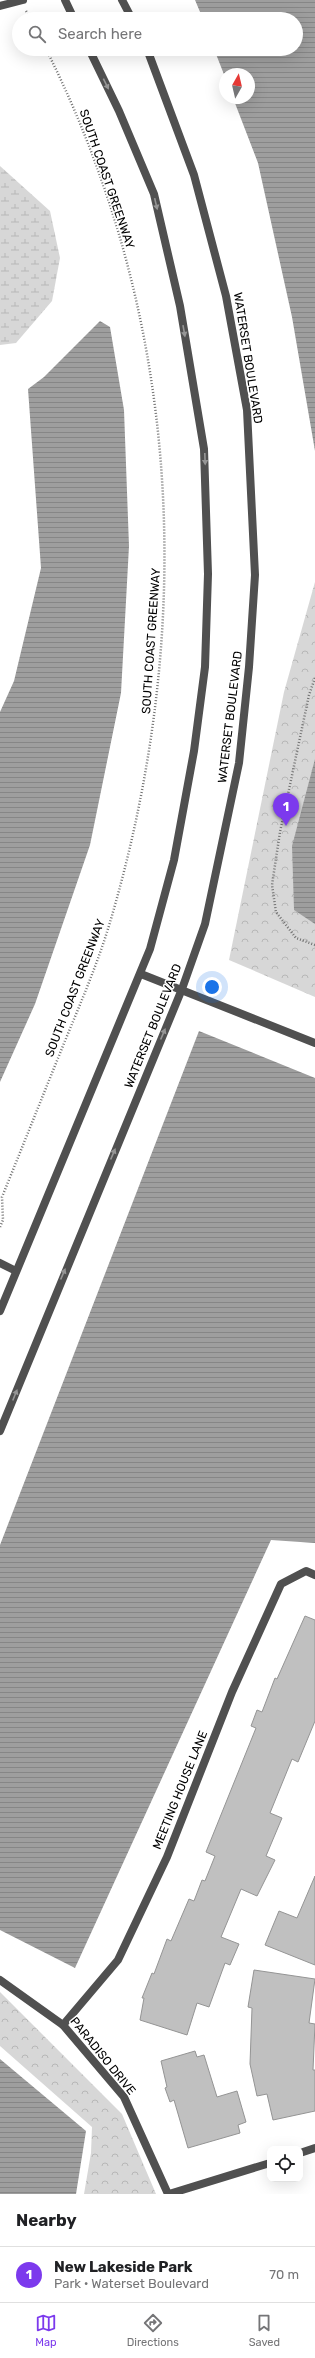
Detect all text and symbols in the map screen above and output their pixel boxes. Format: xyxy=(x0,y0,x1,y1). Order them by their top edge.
search box xyxy=(12,12,303,56)
icon: search xyxy=(26,23,48,45)
text: Search here xyxy=(58,25,142,43)
north arrow xyxy=(219,68,255,104)
one-way arrow xyxy=(103,78,109,90)
street label: SOUTH COAST GREENWAY xyxy=(77,107,138,251)
one-way arrow xyxy=(153,198,159,210)
street label: WATERSET BOULEVARD xyxy=(231,291,265,425)
one-way arrow xyxy=(181,325,187,337)
one-way arrow xyxy=(201,453,208,465)
street label: SOUTH COAST GREENWAY xyxy=(139,567,163,715)
street label: WATERSET BOULEVARD xyxy=(215,650,245,784)
pin: 1 xyxy=(273,793,299,826)
street label: SOUTH COAST GREENWAY xyxy=(42,917,108,1059)
street label: WATERSET BOULEVARD xyxy=(122,962,184,1090)
your location xyxy=(202,977,222,997)
one-way arrow xyxy=(161,1028,167,1040)
one-way arrow xyxy=(111,1148,117,1160)
one-way arrow xyxy=(61,1268,67,1280)
one-way arrow xyxy=(12,1388,18,1400)
street label: MEETING HOUSE LANE xyxy=(150,1729,210,1851)
street label: PARADISO DRIVE xyxy=(67,2014,139,2098)
map controls xyxy=(267,2146,303,2182)
button: locate xyxy=(267,2146,303,2182)
text: Nearby xyxy=(16,2210,77,2230)
text: New Lakeside Park xyxy=(54,2258,193,2276)
text: 1 xyxy=(26,2267,32,2282)
text: 70 m xyxy=(269,2267,299,2282)
text: Park · Waterset Boulevard xyxy=(54,2276,209,2291)
tab: Map xyxy=(35,2312,57,2349)
tab: Directions xyxy=(127,2312,179,2349)
tab: Saved xyxy=(249,2312,280,2349)

